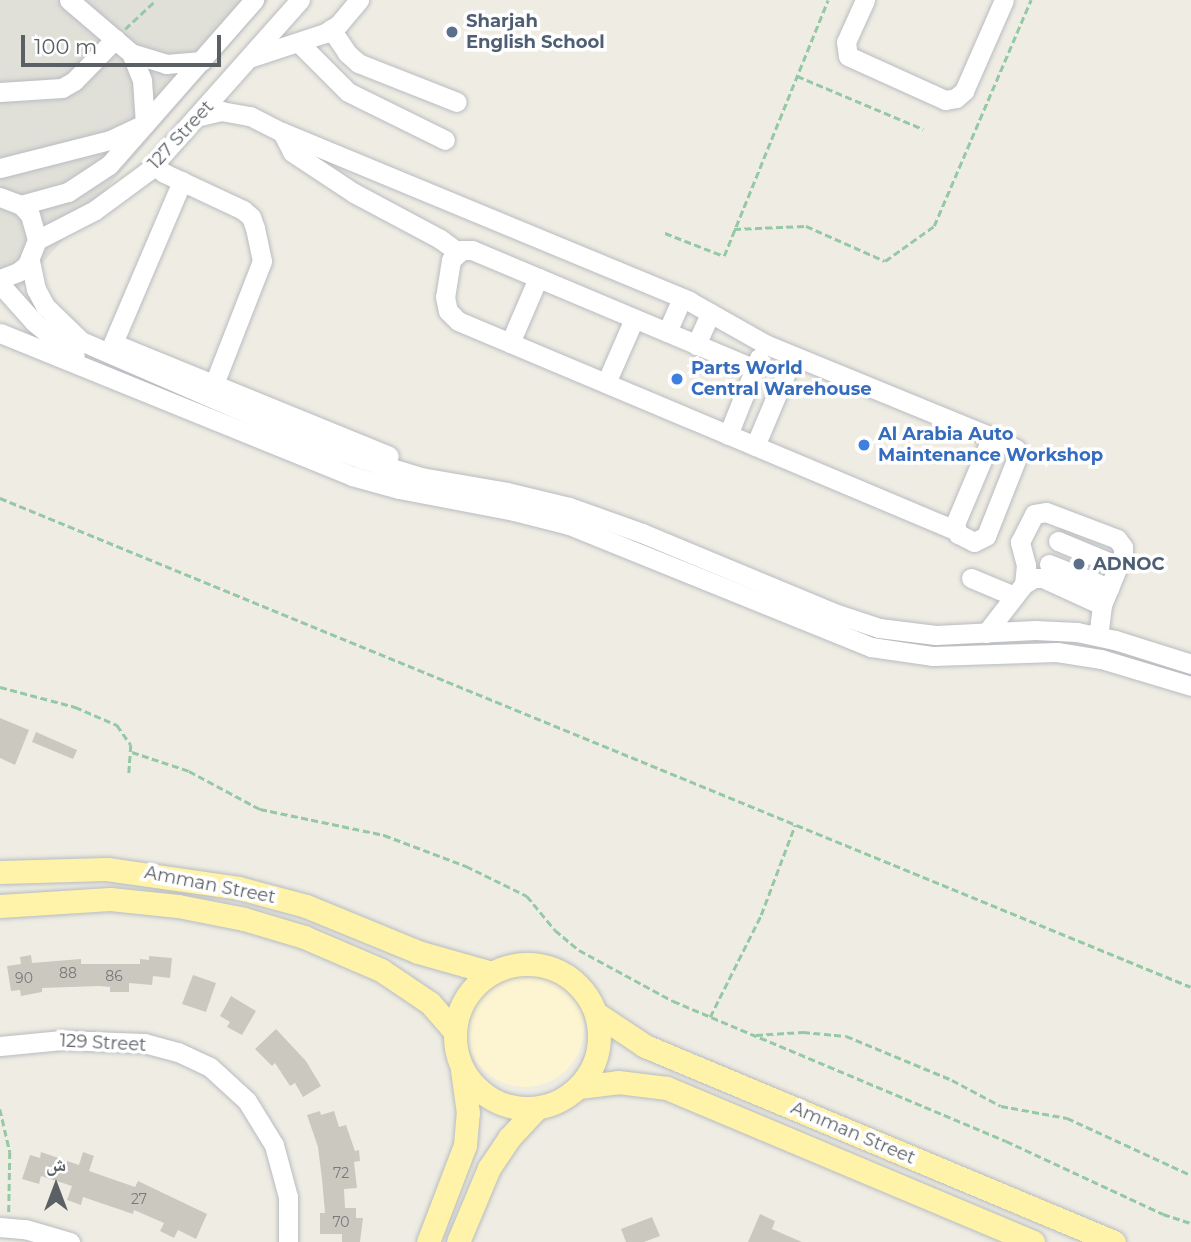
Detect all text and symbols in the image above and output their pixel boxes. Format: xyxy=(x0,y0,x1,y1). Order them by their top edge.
place label: Sharjah English School xyxy=(466,11,605,54)
scale bar xyxy=(24,21,224,65)
marker: Sharjah English School xyxy=(444,24,460,40)
text: 100 m xyxy=(34,34,97,59)
street label: 127 Street xyxy=(144,96,218,174)
place label: Parts World Central Warehouse xyxy=(691,358,872,400)
marker: Parts World Central Warehouse xyxy=(669,371,685,387)
place label: Al Arabia Auto Maintenance Workshop xyxy=(878,424,1103,466)
marker: Al Arabia Auto Maintenance Workshop xyxy=(856,437,872,453)
place label: ADNOC xyxy=(1093,553,1164,575)
marker: ADNOC xyxy=(1071,556,1087,572)
street label: Amman Street xyxy=(143,862,277,908)
house number: 88 xyxy=(59,965,77,981)
house number: 86 xyxy=(105,968,123,984)
house number: 90 xyxy=(15,970,33,986)
street label: 129 Street xyxy=(59,1030,147,1056)
street label: Amman Street xyxy=(788,1097,918,1169)
north arrow xyxy=(21,1151,91,1221)
text: ش xyxy=(46,1153,66,1176)
house number: 72 xyxy=(333,1165,349,1181)
house number: 27 xyxy=(131,1191,147,1207)
house number: 70 xyxy=(332,1214,350,1230)

